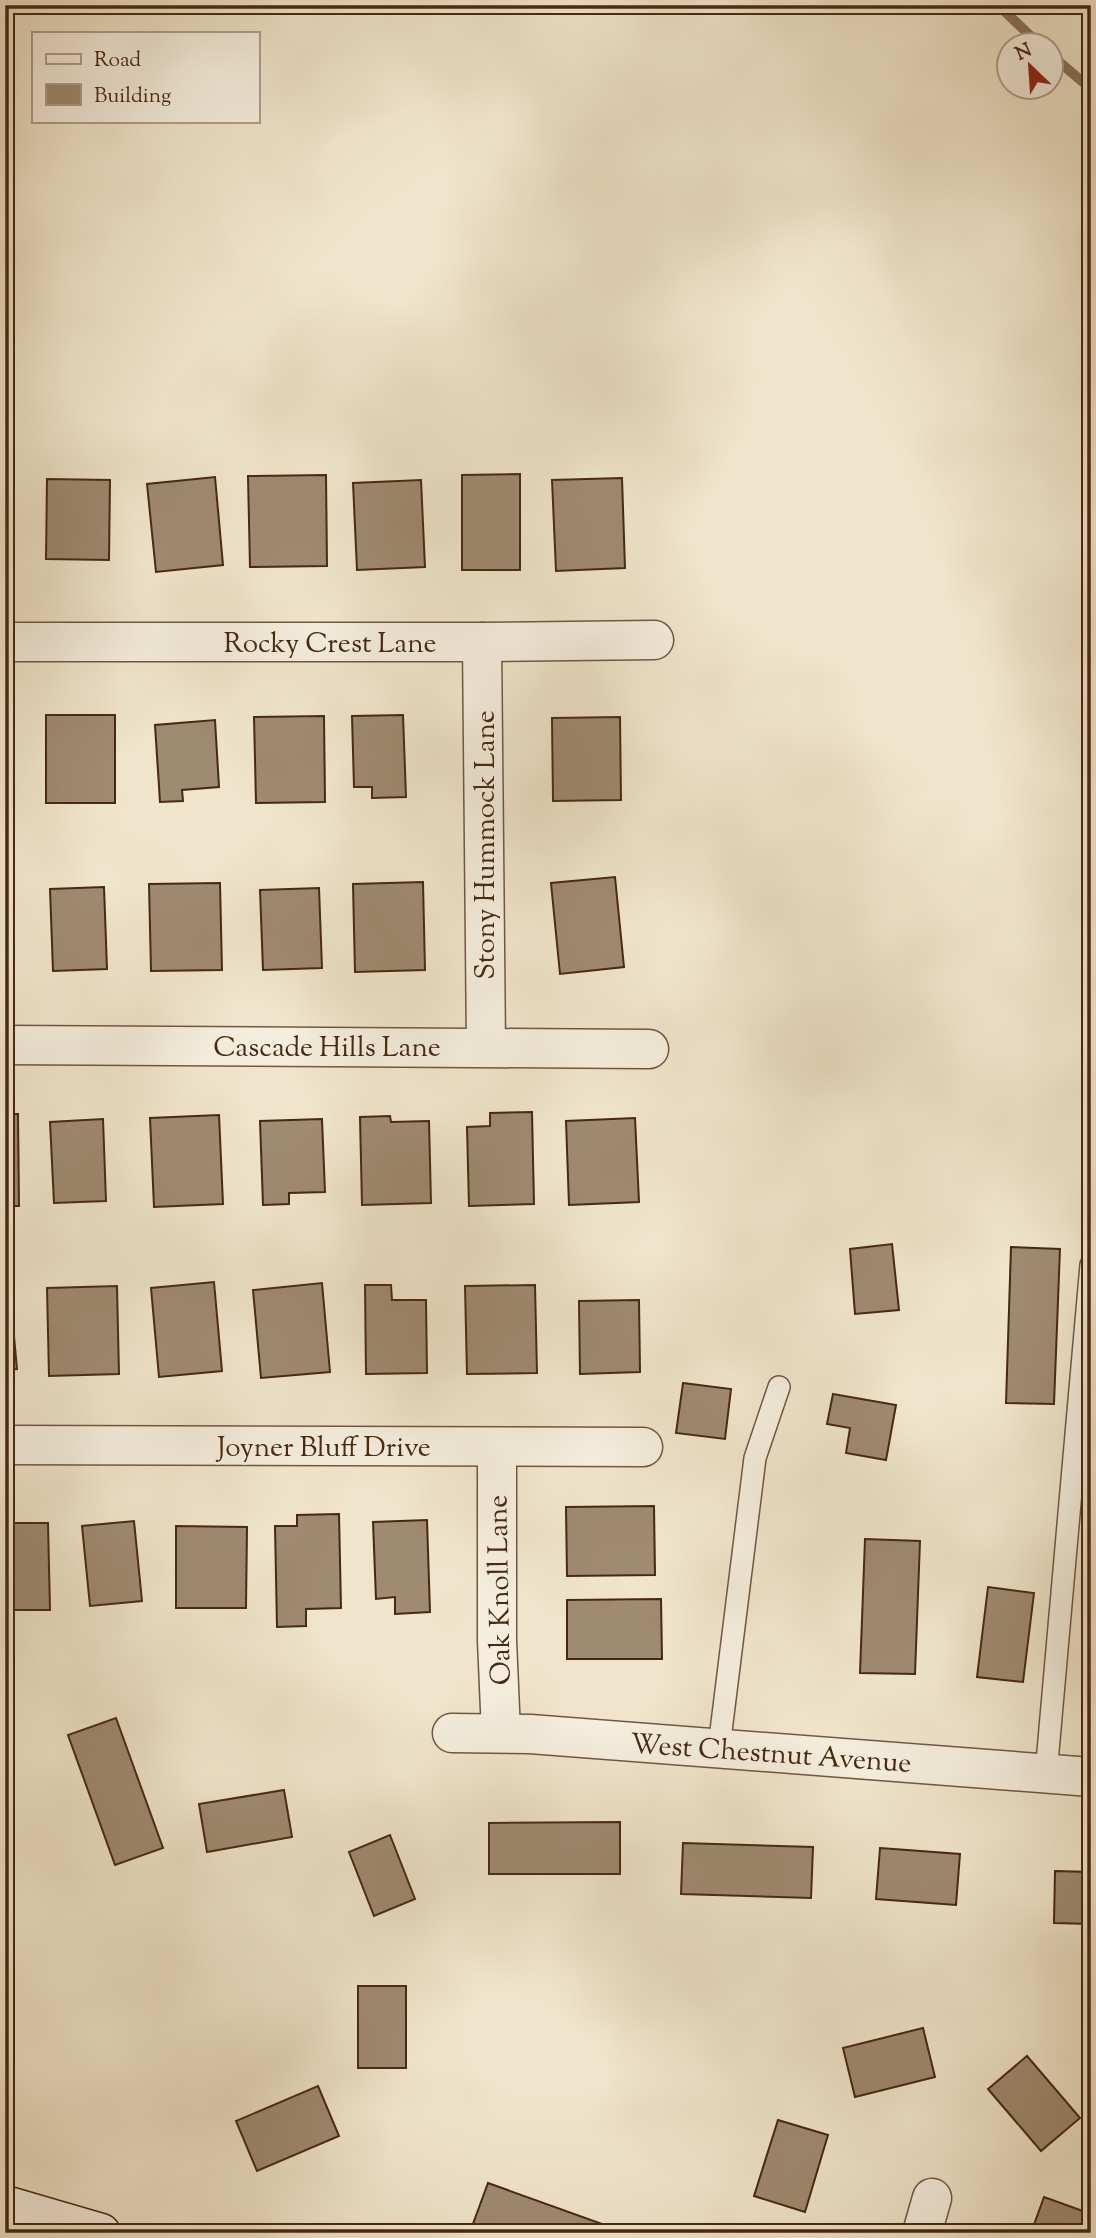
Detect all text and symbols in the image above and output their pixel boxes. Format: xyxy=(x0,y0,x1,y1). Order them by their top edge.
legend xyxy=(32,32,259,122)
north arrow xyxy=(995,32,1064,102)
text: N xyxy=(1011,37,1036,68)
text: Road xyxy=(94,46,141,76)
text: Building xyxy=(94,82,171,112)
street label: Rocky Crest Lane xyxy=(223,625,437,665)
street label: Stony Hummock Lane xyxy=(467,710,507,980)
street label: Cascade Hills Lane xyxy=(213,1029,441,1069)
street label: Joyner Bluff Drive xyxy=(215,1429,431,1469)
street label: Oak Knoll Lane xyxy=(479,1494,523,1686)
street label: West Chestnut Avenue xyxy=(629,1725,913,1785)

